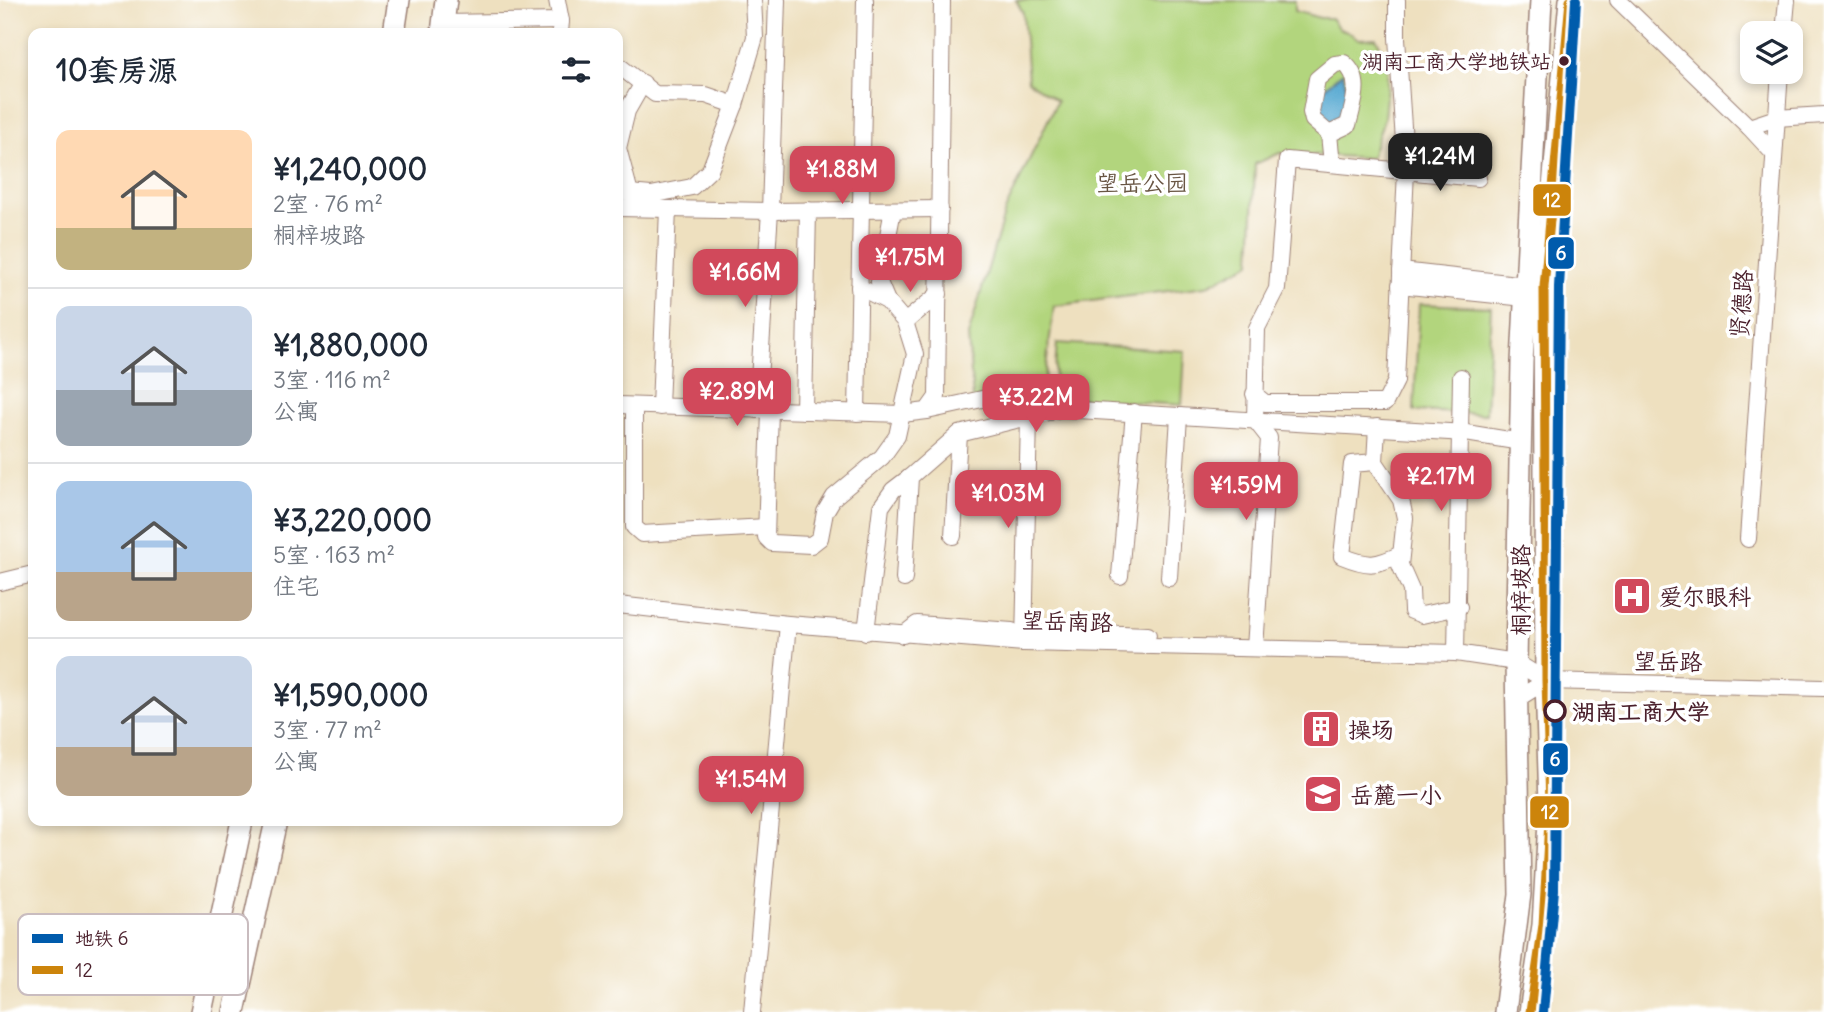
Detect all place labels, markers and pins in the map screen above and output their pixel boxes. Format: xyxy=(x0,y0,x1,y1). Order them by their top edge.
place label: 湖南工商大学地铁站 xyxy=(1362,48,1551,75)
marker: 湖南工商大学地铁站 xyxy=(1557,54,1571,68)
pin: ¥1.24M xyxy=(1383,134,1497,193)
pin: ¥1.88M xyxy=(785,146,899,206)
pin: ¥1.75M xyxy=(853,234,967,294)
pin: ¥1.66M xyxy=(688,250,802,309)
pin: ¥2.89M xyxy=(680,368,794,428)
pin: ¥3.22M xyxy=(979,374,1093,434)
pin: ¥2.17M xyxy=(1384,454,1498,513)
pin: ¥1.59M xyxy=(1189,462,1303,522)
pin: ¥1.03M xyxy=(951,470,1065,530)
hospital icon: 爱尔眼科 xyxy=(1611,575,1653,617)
place label: 爱尔眼科 xyxy=(1659,582,1751,611)
place label: 湖南工商大学 xyxy=(1572,697,1710,726)
marker: 湖南工商大学 xyxy=(1544,700,1566,722)
building icon: 操场 xyxy=(1300,708,1342,750)
place label: 操场 xyxy=(1348,715,1394,744)
pin: ¥1.54M xyxy=(694,756,808,816)
school or university icon: 岳麓一小 xyxy=(1302,773,1344,815)
place label: 岳麓一小 xyxy=(1350,780,1442,809)

